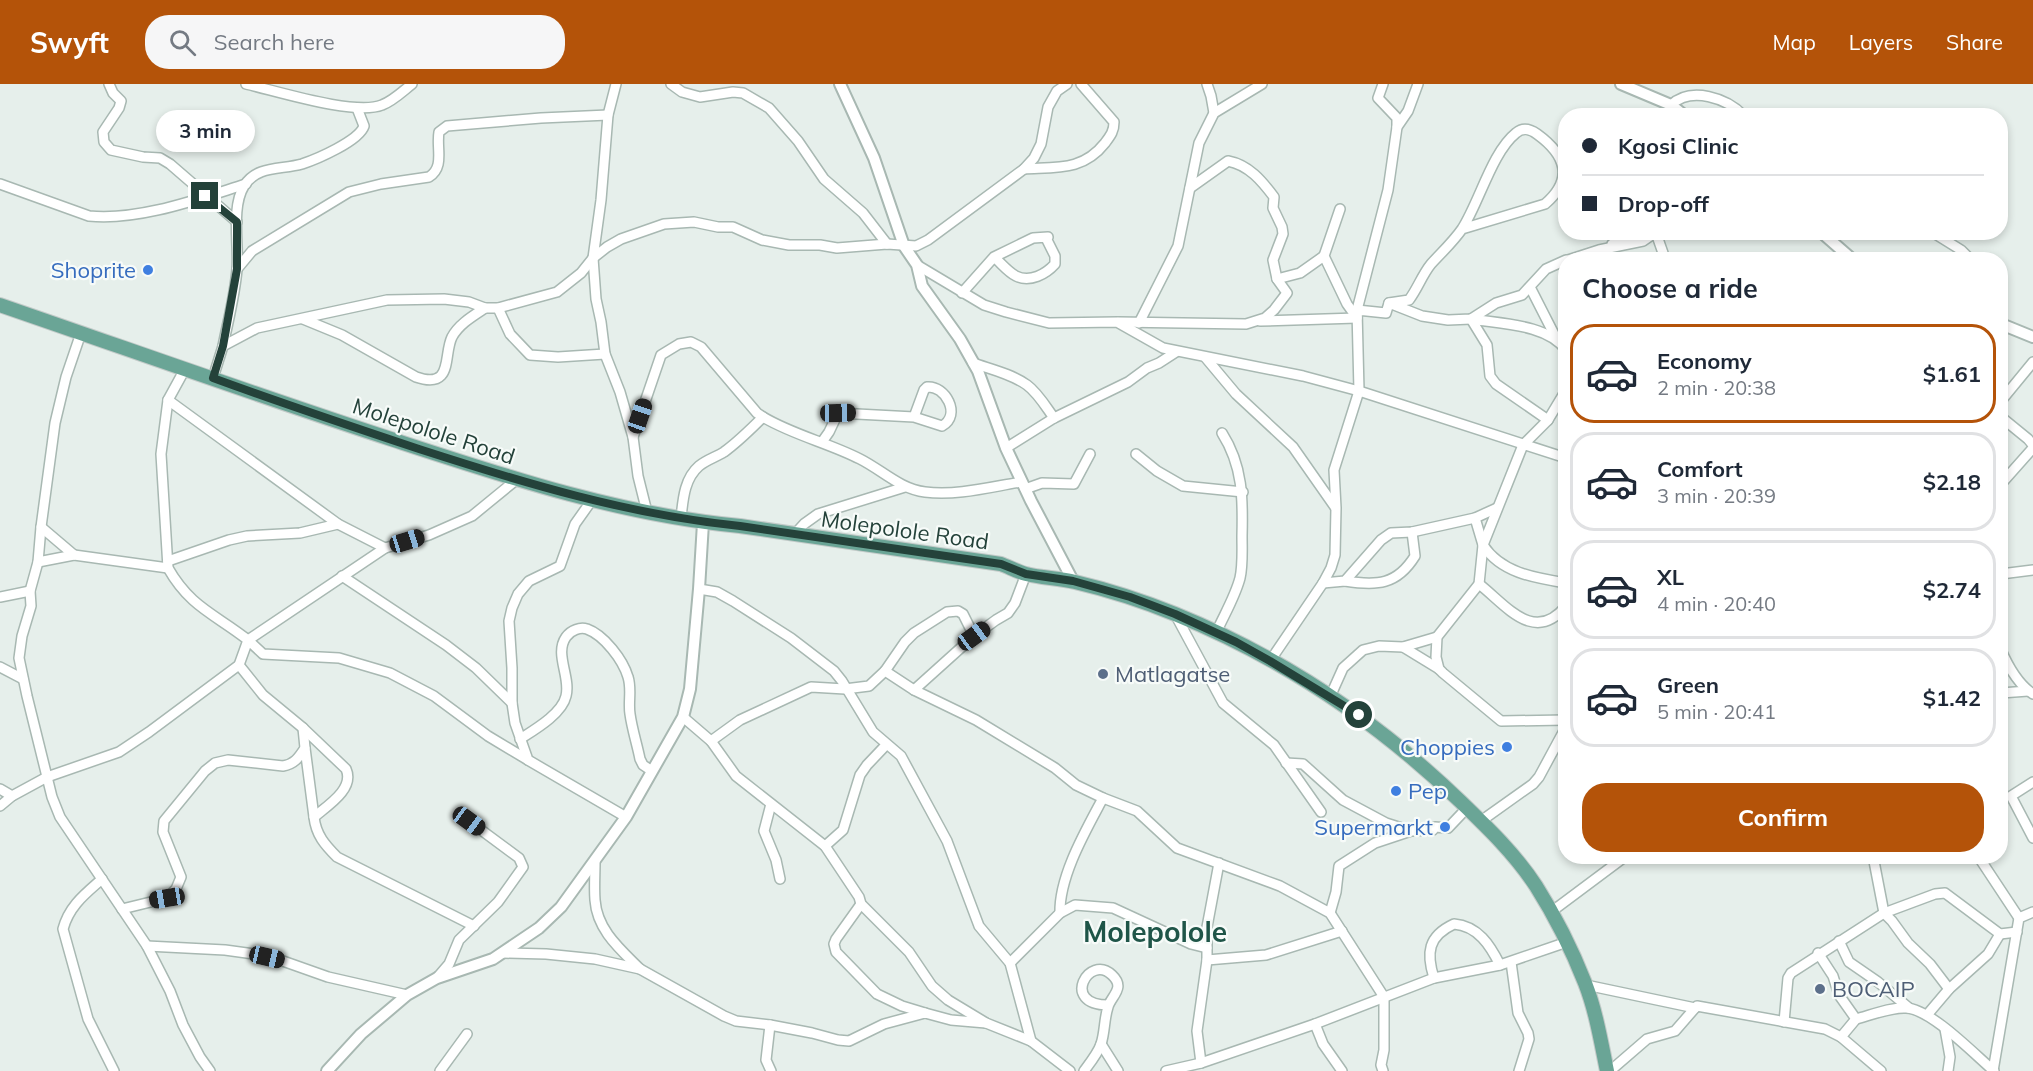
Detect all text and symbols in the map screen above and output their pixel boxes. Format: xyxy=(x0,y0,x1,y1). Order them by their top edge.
search box xyxy=(145,15,565,69)
text: Swyft xyxy=(30,25,109,60)
icon: search xyxy=(166,26,199,59)
text: Search here xyxy=(214,28,335,56)
text: Map xyxy=(1773,29,1816,55)
text: Layers xyxy=(1849,29,1913,55)
text: Share xyxy=(1946,29,2003,55)
callout: 3 min xyxy=(156,109,254,151)
text: 3 min xyxy=(179,118,232,143)
text: Kgosi Clinic xyxy=(1618,132,1739,160)
route end xyxy=(191,182,218,209)
text: Drop-off xyxy=(1618,190,1709,218)
place label: Shoprite xyxy=(51,256,136,284)
marker: Shoprite xyxy=(141,263,155,277)
text: Choose a ride xyxy=(1582,271,1758,305)
icon: car xyxy=(1585,347,1639,401)
text: Economy xyxy=(1657,347,1752,375)
text: $1.61 xyxy=(1923,360,1981,388)
text: 2 min · 20:38 xyxy=(1657,375,1776,400)
street label: Molepolole Road xyxy=(349,392,519,470)
car xyxy=(626,396,654,436)
car xyxy=(820,404,856,422)
icon: car xyxy=(1585,455,1639,509)
text: Comfort xyxy=(1657,455,1743,483)
text: $2.18 xyxy=(1923,468,1981,496)
text: 3 min · 20:39 xyxy=(1657,483,1776,508)
street label: Molepolole Road xyxy=(819,504,991,556)
car xyxy=(387,527,427,555)
icon: car xyxy=(1585,563,1639,617)
text: XL xyxy=(1657,563,1684,591)
text: $2.74 xyxy=(1923,576,1981,604)
text: 4 min · 20:40 xyxy=(1657,591,1776,616)
car xyxy=(954,618,994,654)
place label: Matlagatse xyxy=(1115,660,1230,688)
marker: Matlagatse xyxy=(1096,667,1110,681)
icon: car xyxy=(1585,671,1639,725)
text: Green xyxy=(1657,671,1719,699)
text: $1.42 xyxy=(1923,684,1981,712)
text: 5 min · 20:41 xyxy=(1657,699,1776,724)
route start xyxy=(1345,701,1372,728)
place label: Choppies xyxy=(1400,733,1495,761)
marker: Choppies xyxy=(1500,740,1514,754)
place label: Pep xyxy=(1408,777,1447,805)
button: Confirm xyxy=(1582,783,1984,852)
marker: Pep xyxy=(1389,784,1403,798)
car xyxy=(449,803,489,839)
place label: Supermarkt xyxy=(1314,813,1433,841)
marker: Supermarkt xyxy=(1438,820,1452,834)
car xyxy=(148,886,186,910)
district label: Molepolole xyxy=(1083,914,1227,949)
car xyxy=(247,944,287,970)
place label: BOCAIP xyxy=(1832,975,1915,1003)
marker: BOCAIP xyxy=(1813,982,1827,996)

